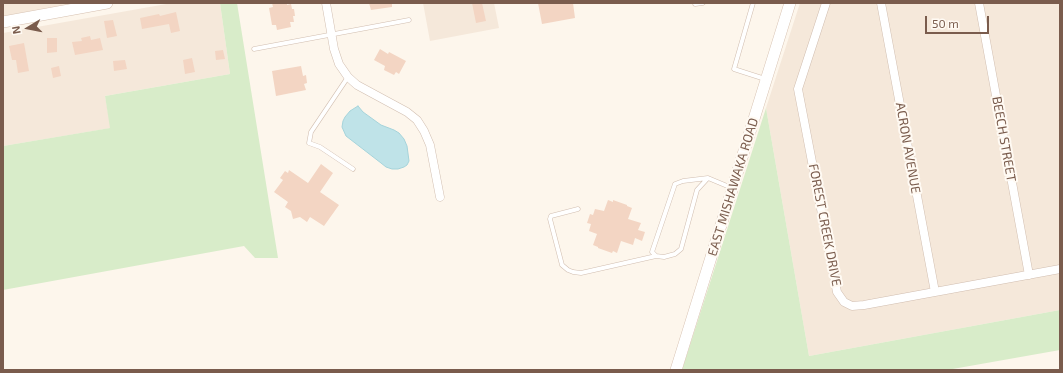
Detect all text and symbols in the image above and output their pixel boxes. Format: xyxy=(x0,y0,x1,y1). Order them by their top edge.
north arrow xyxy=(8,8,48,48)
scale bar xyxy=(927,8,991,34)
text: 50 m xyxy=(932,16,959,30)
text: N xyxy=(9,25,23,35)
street label: BEECH STREET xyxy=(989,95,1019,183)
street label: ACRON AVENUE xyxy=(892,101,924,195)
street label: EAST MISHAWAKA ROAD xyxy=(705,116,761,258)
street label: FOREST CREEK DRIVE xyxy=(805,162,845,288)

